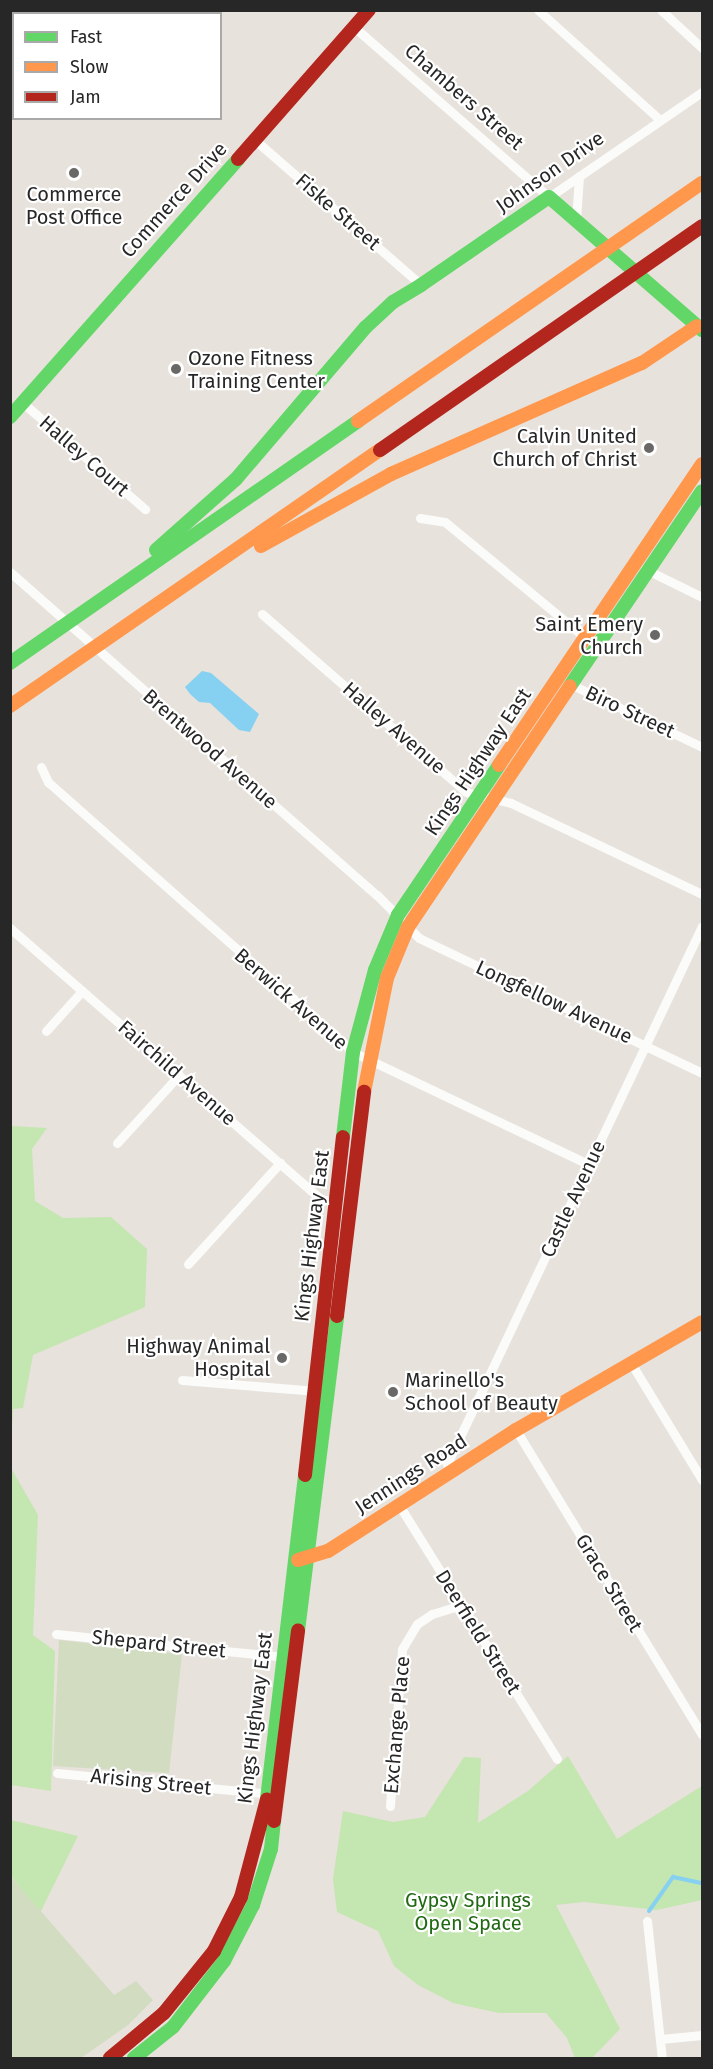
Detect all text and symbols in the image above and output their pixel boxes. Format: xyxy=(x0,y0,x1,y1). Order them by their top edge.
legend xyxy=(12,12,222,120)
text: Fast xyxy=(70,26,102,48)
street label: Chambers Street xyxy=(400,39,528,155)
text: Slow xyxy=(70,56,108,78)
text: Jam xyxy=(70,86,101,108)
street label: Johnson Drive xyxy=(491,126,609,218)
street label: Commerce Drive xyxy=(116,137,232,263)
marker: Commerce Post Office xyxy=(67,166,81,180)
street label: Fiske Street xyxy=(291,169,385,255)
place label: Commerce Post Office xyxy=(26,182,122,229)
place label: Ozone Fitness Training Center xyxy=(188,346,325,393)
marker: Ozone Fitness Training Center xyxy=(169,362,183,376)
street label: Halley Court xyxy=(34,411,134,501)
place label: Calvin United Church of Christ xyxy=(493,424,637,471)
marker: Calvin United Church of Christ xyxy=(642,441,656,455)
place label: Saint Emery Church xyxy=(535,612,643,659)
marker: Saint Emery Church xyxy=(648,628,662,642)
street label: Halley Avenue xyxy=(338,677,450,779)
street label: Biro Street xyxy=(581,681,679,743)
street label: Brentwood Avenue xyxy=(138,684,282,814)
street label: Kings Highway East xyxy=(420,684,536,840)
street label: Berwick Avenue xyxy=(229,943,353,1055)
street label: Longfellow Avenue xyxy=(472,955,636,1049)
street label: Fairchild Avenue xyxy=(113,1015,241,1131)
street label: Castle Avenue xyxy=(535,1137,611,1261)
street label: Kings Highway East xyxy=(290,1149,334,1323)
place label: Highway Animal Hospital xyxy=(126,1334,270,1381)
marker: Highway Animal Hospital xyxy=(275,1351,289,1365)
place label: Marinello's School of Beauty xyxy=(405,1368,558,1415)
marker: Marinello's School of Beauty xyxy=(386,1385,400,1399)
street label: Jennings Road xyxy=(350,1429,472,1519)
street label: Grace Street xyxy=(570,1530,648,1636)
street label: Deerfield Street xyxy=(430,1565,526,1699)
street label: Shepard Street xyxy=(91,1625,227,1663)
street label: Kings Highway East xyxy=(233,1631,277,1805)
street label: Exchange Place xyxy=(379,1655,415,1795)
street label: Arising Street xyxy=(89,1764,213,1800)
park label: Gypsy Springs Open Space xyxy=(405,1888,531,1935)

